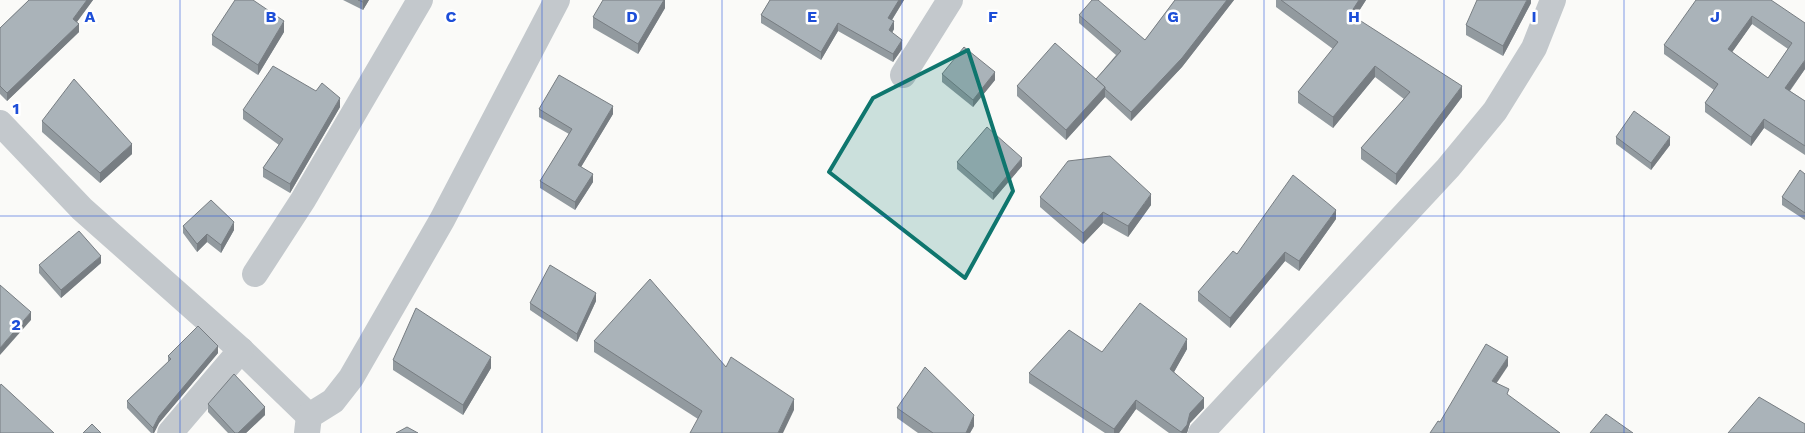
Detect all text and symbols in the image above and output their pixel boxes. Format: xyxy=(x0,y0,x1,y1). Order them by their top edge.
text: A xyxy=(85,7,96,26)
text: B xyxy=(266,7,277,26)
text: C xyxy=(446,7,457,26)
text: D xyxy=(626,7,638,26)
text: E xyxy=(807,7,817,26)
text: F xyxy=(988,7,998,26)
text: G xyxy=(1167,7,1179,26)
text: H xyxy=(1348,7,1360,26)
text: I xyxy=(1531,7,1537,26)
text: J xyxy=(1710,7,1720,26)
text: 1 xyxy=(13,99,19,118)
text: 2 xyxy=(11,315,21,334)

